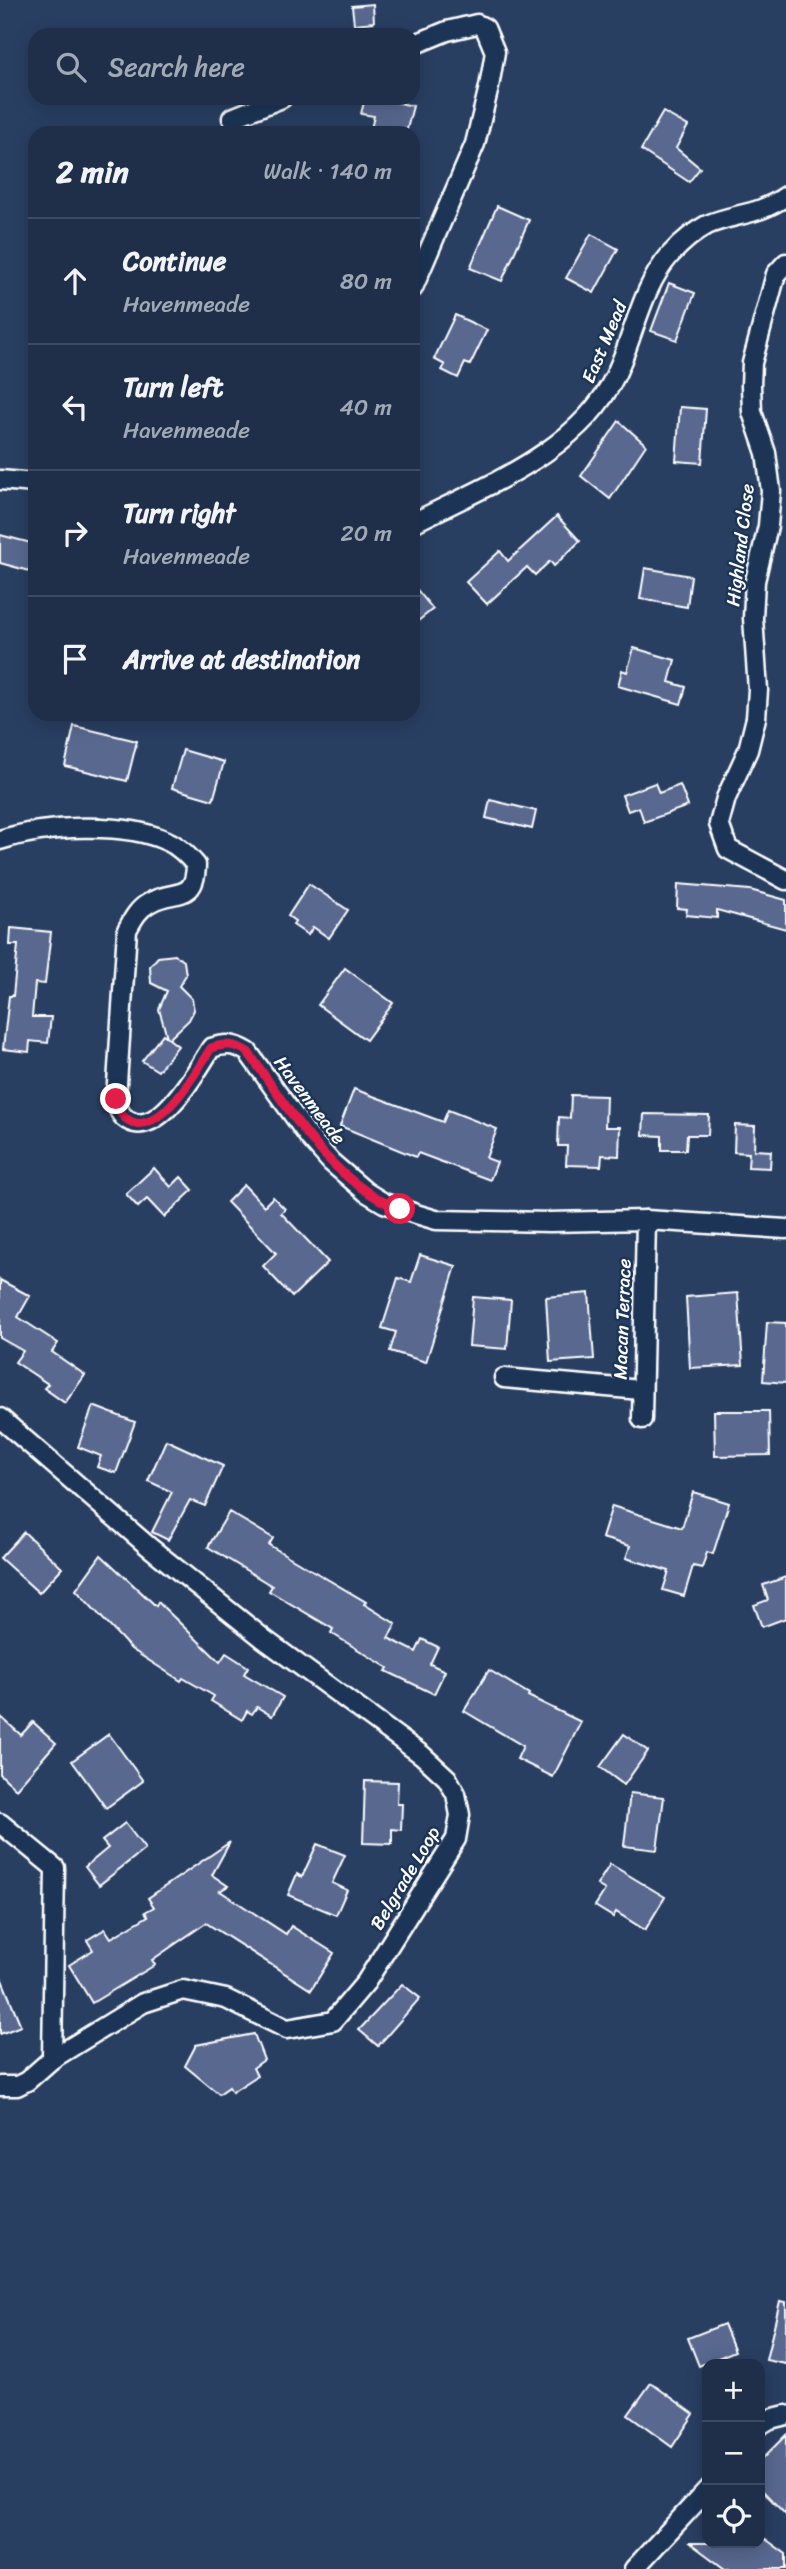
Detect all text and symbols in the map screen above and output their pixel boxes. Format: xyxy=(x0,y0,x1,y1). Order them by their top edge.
search box xyxy=(28,28,420,105)
text: Search here xyxy=(108,44,245,90)
icon: search xyxy=(52,48,90,86)
text: 2 min xyxy=(56,145,129,199)
text: Walk · 140 m xyxy=(263,151,392,192)
text: Continue xyxy=(123,238,226,284)
text: 80 m xyxy=(340,261,392,302)
icon: ahead xyxy=(56,262,94,300)
text: Havenmeade xyxy=(123,284,250,325)
street label: East Mead xyxy=(572,294,637,388)
text: Turn left xyxy=(123,364,223,410)
text: 40 m xyxy=(339,387,392,428)
icon: left xyxy=(56,388,94,426)
text: Havenmeade xyxy=(123,410,250,451)
street label: Highland Close xyxy=(716,481,764,608)
text: Turn right xyxy=(123,490,236,536)
text: 20 m xyxy=(341,513,392,554)
icon: right xyxy=(56,514,94,552)
text: Havenmeade xyxy=(123,536,250,577)
text: Arrive at destination xyxy=(123,636,360,682)
icon: arrive xyxy=(56,640,94,678)
street label: Havenmeade xyxy=(265,1048,355,1152)
route end xyxy=(100,1083,131,1114)
route start xyxy=(384,1193,415,1224)
street label: Macan Terrace xyxy=(603,1258,641,1380)
street label: Belgrade Loop xyxy=(361,1820,449,1936)
map controls xyxy=(702,2359,765,2548)
button: + xyxy=(702,2359,765,2422)
button: − xyxy=(702,2422,765,2485)
button: locate xyxy=(702,2485,765,2548)

